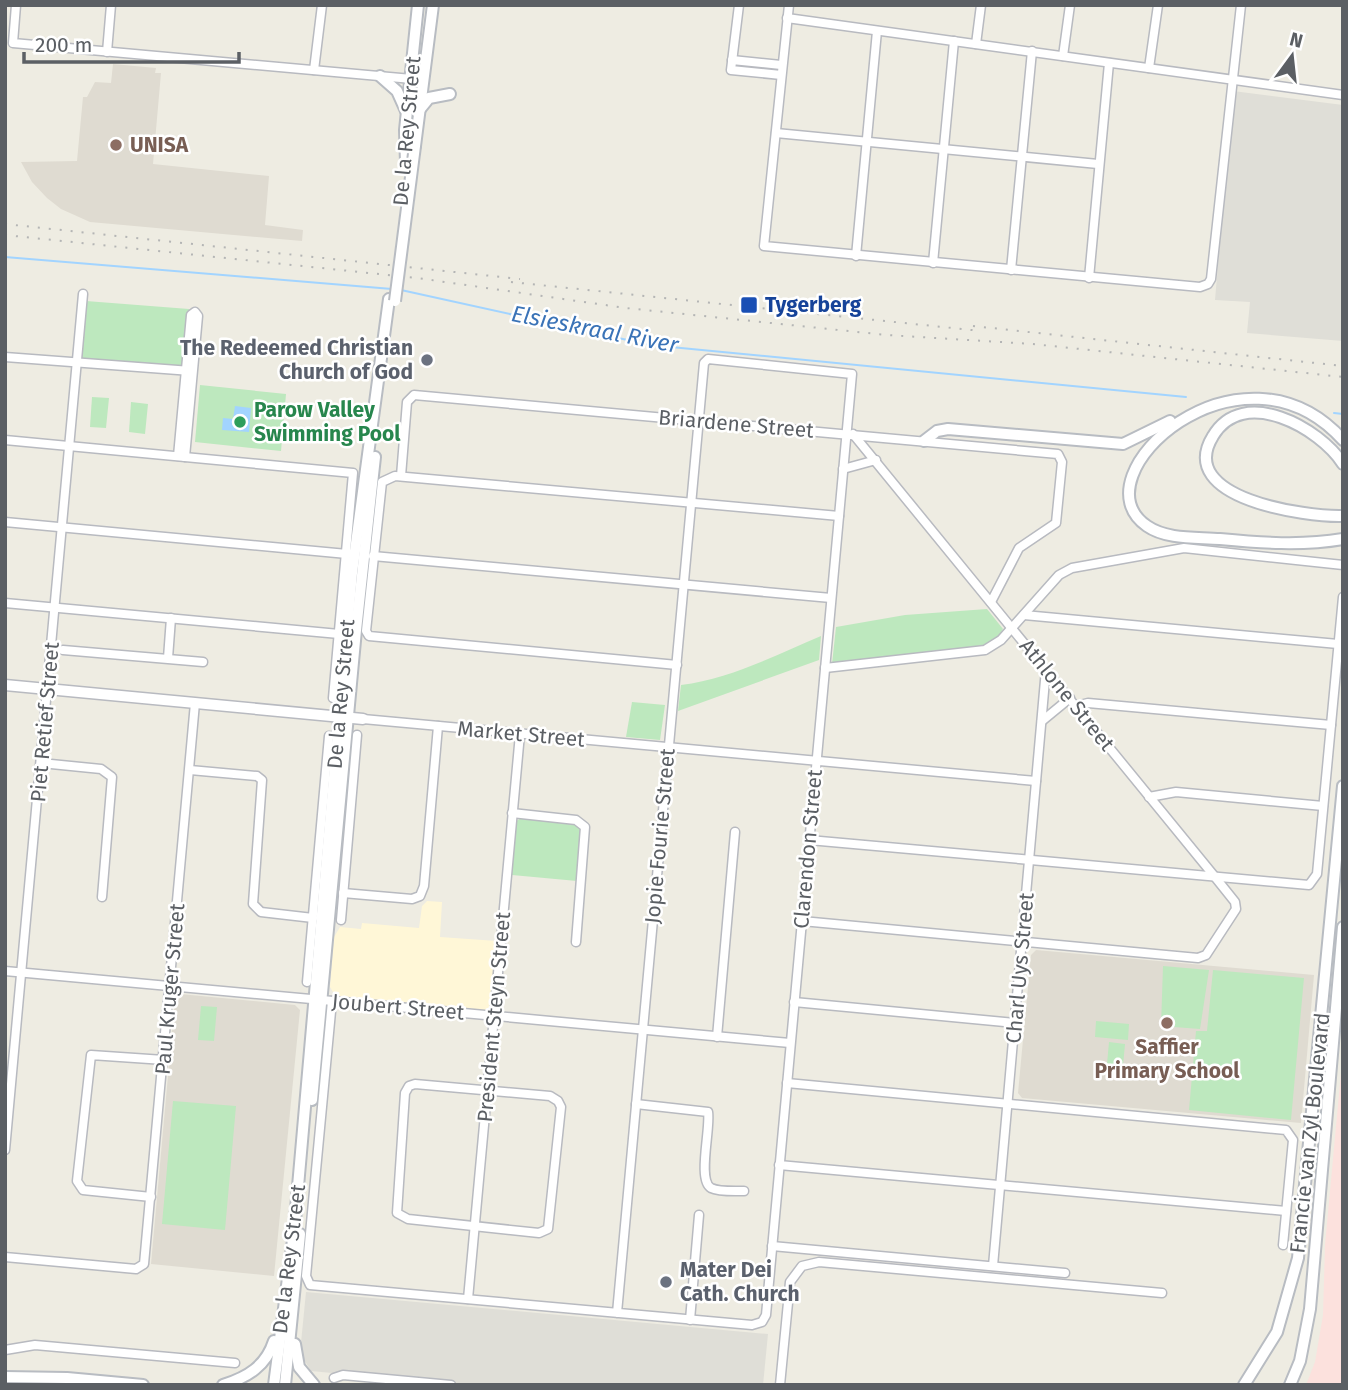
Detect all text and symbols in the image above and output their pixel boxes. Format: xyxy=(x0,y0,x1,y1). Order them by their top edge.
scale bar xyxy=(24,21,240,65)
north arrow xyxy=(1257,21,1327,91)
text: N xyxy=(1287,27,1305,53)
text: 200 m xyxy=(35,32,92,58)
street label: De la Rey Street xyxy=(388,55,427,207)
place label: UNISA xyxy=(130,132,189,158)
marker: UNISA xyxy=(108,137,124,153)
place label: Tygerberg xyxy=(765,292,862,318)
marker: Tygerberg xyxy=(739,295,759,315)
water label: Elsieskraal River xyxy=(509,299,682,359)
place label: The Redeemed Christian Church of God xyxy=(180,335,413,385)
marker: The Redeemed Christian Church of God xyxy=(419,352,435,368)
place label: Parow Valley Swimming Pool xyxy=(254,397,401,447)
street label: Briardene Street xyxy=(657,404,815,444)
marker: Parow Valley Swimming Pool xyxy=(232,414,248,430)
street label: De la Rey Street xyxy=(322,618,361,770)
street label: Athlone Street xyxy=(1014,634,1120,757)
street label: Piet Retief Street xyxy=(25,640,65,803)
street label: Market Street xyxy=(456,715,586,753)
street label: Jopie Fourie Street xyxy=(639,747,681,925)
street label: Clarendon Street xyxy=(788,768,828,930)
street label: Charl Uys Street xyxy=(1000,891,1040,1045)
street label: Paul Kruger Street xyxy=(150,902,190,1076)
street label: President Steyn Street xyxy=(472,910,516,1123)
street label: Joubert Street xyxy=(331,988,466,1026)
street label: Francie van Zyl Boulevard xyxy=(1284,1011,1336,1255)
marker: Saffier Primary School xyxy=(1159,1015,1175,1031)
place label: Saffier Primary School xyxy=(1094,1034,1240,1084)
street label: De la Rey Street xyxy=(267,1182,311,1335)
place label: Mater Dei Cath. Church xyxy=(680,1257,800,1307)
marker: Mater Dei Cath. Church xyxy=(658,1274,674,1290)

